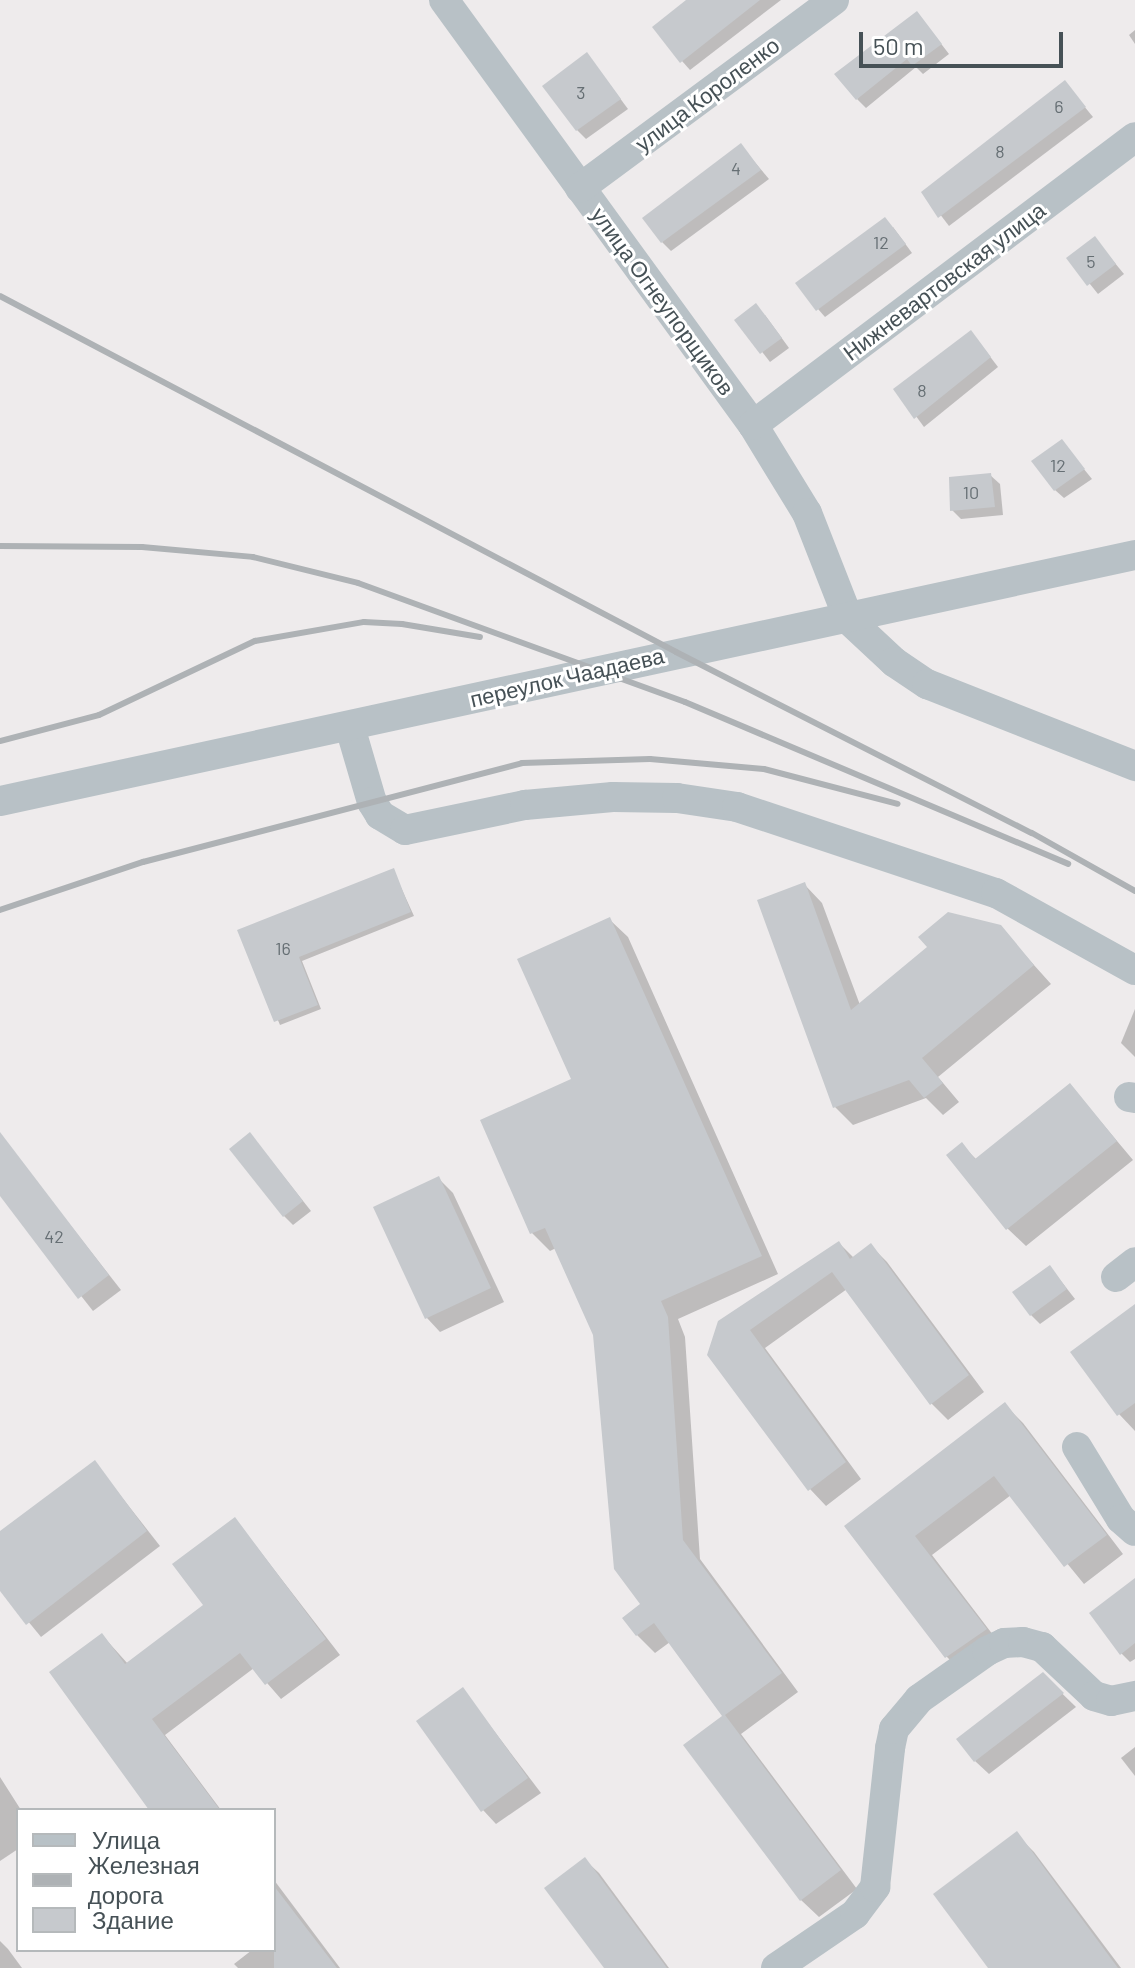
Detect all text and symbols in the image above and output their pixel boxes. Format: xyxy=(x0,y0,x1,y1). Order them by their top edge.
scale bar xyxy=(863,16,1067,66)
street label: улица Короленко xyxy=(630,31,784,157)
text: 50 m xyxy=(873,31,924,60)
house number: 3 xyxy=(576,81,586,103)
house number: 6 xyxy=(1054,95,1064,117)
house number: 8 xyxy=(995,140,1005,162)
house number: 4 xyxy=(731,157,741,179)
street label: Нижневартовская улица xyxy=(838,196,1050,366)
street label: улица Огнеупорщиков xyxy=(586,202,740,400)
house number: 12 xyxy=(873,231,889,253)
house number: 5 xyxy=(1086,250,1096,272)
house number: 8 xyxy=(917,379,927,401)
house number: 12 xyxy=(1050,454,1066,476)
house number: 10 xyxy=(963,481,979,503)
street label: переулок Чаадаева xyxy=(467,642,667,712)
house number: 16 xyxy=(275,937,291,959)
house number: 42 xyxy=(44,1225,64,1247)
legend xyxy=(16,1808,276,1952)
text: Улица xyxy=(92,1825,160,1854)
text: Железная дорога xyxy=(88,1850,200,1909)
text: Здание xyxy=(92,1905,174,1934)

